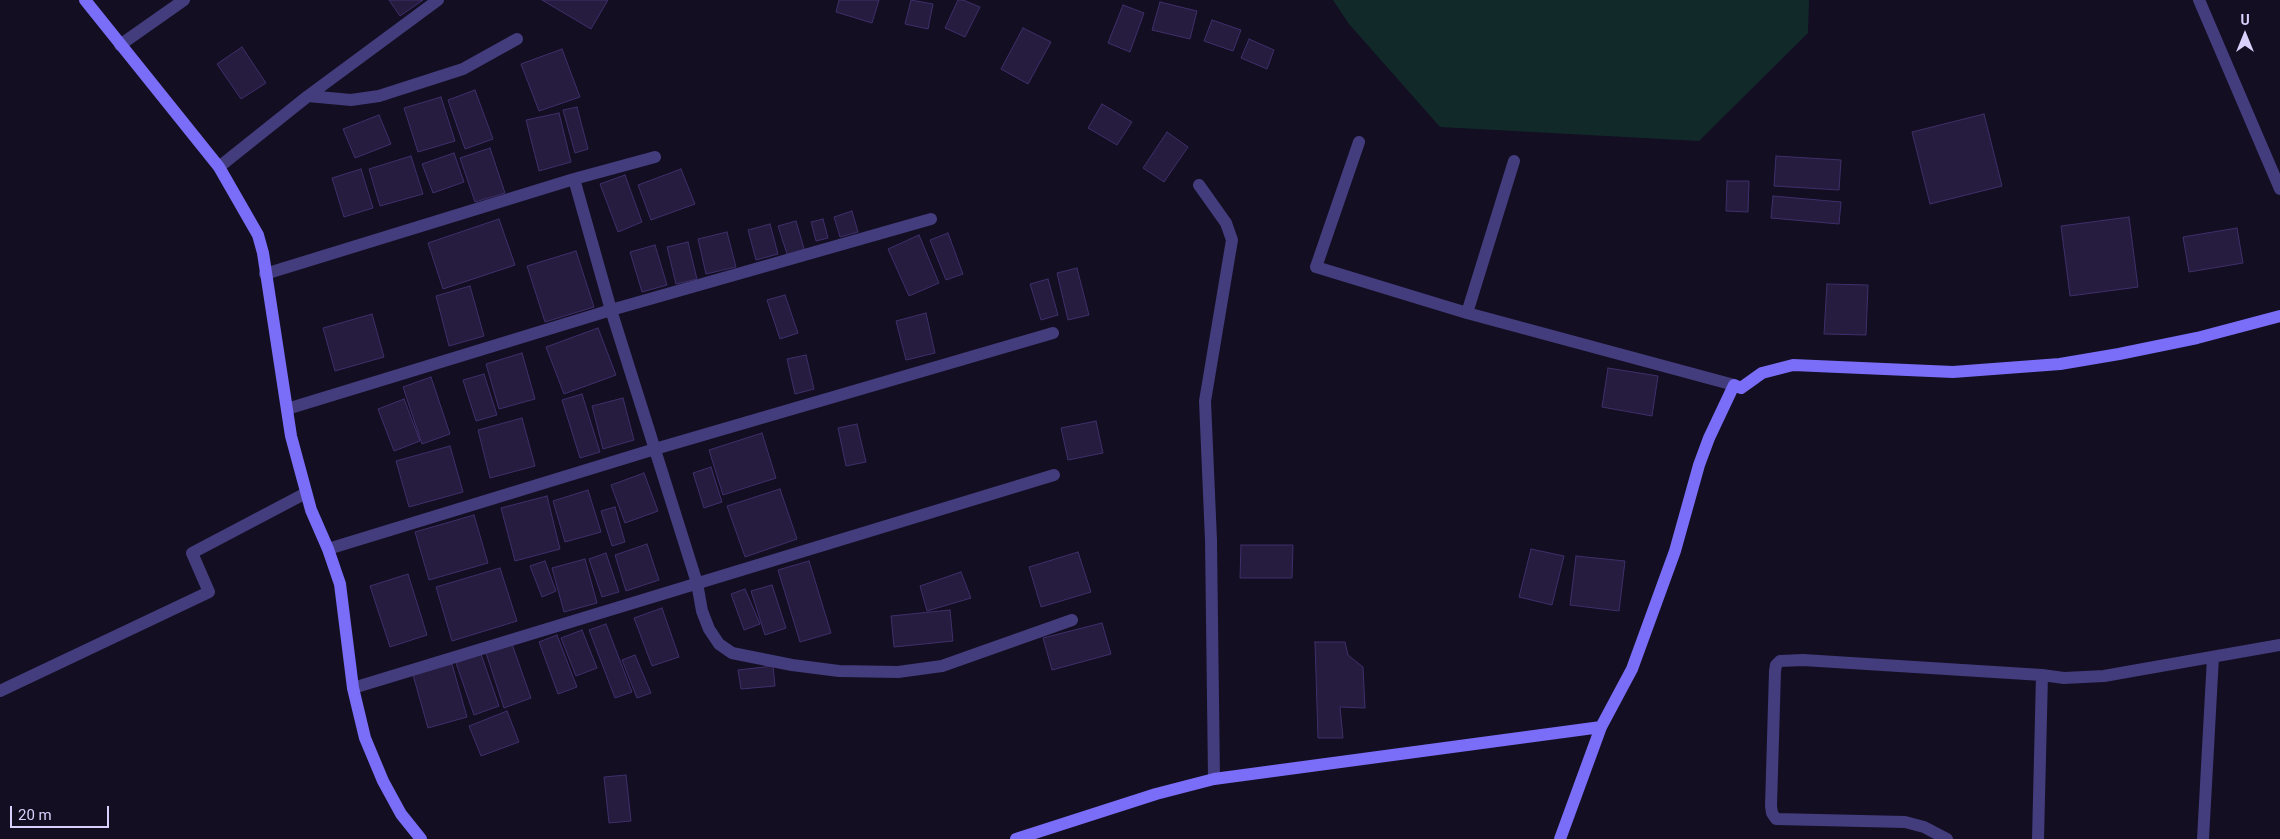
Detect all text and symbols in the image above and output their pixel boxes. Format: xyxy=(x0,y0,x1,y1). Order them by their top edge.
north arrow xyxy=(2220,10,2270,60)
text: U xyxy=(2240,12,2250,28)
scale bar xyxy=(12,796,111,828)
text: 20 m xyxy=(18,806,52,824)

